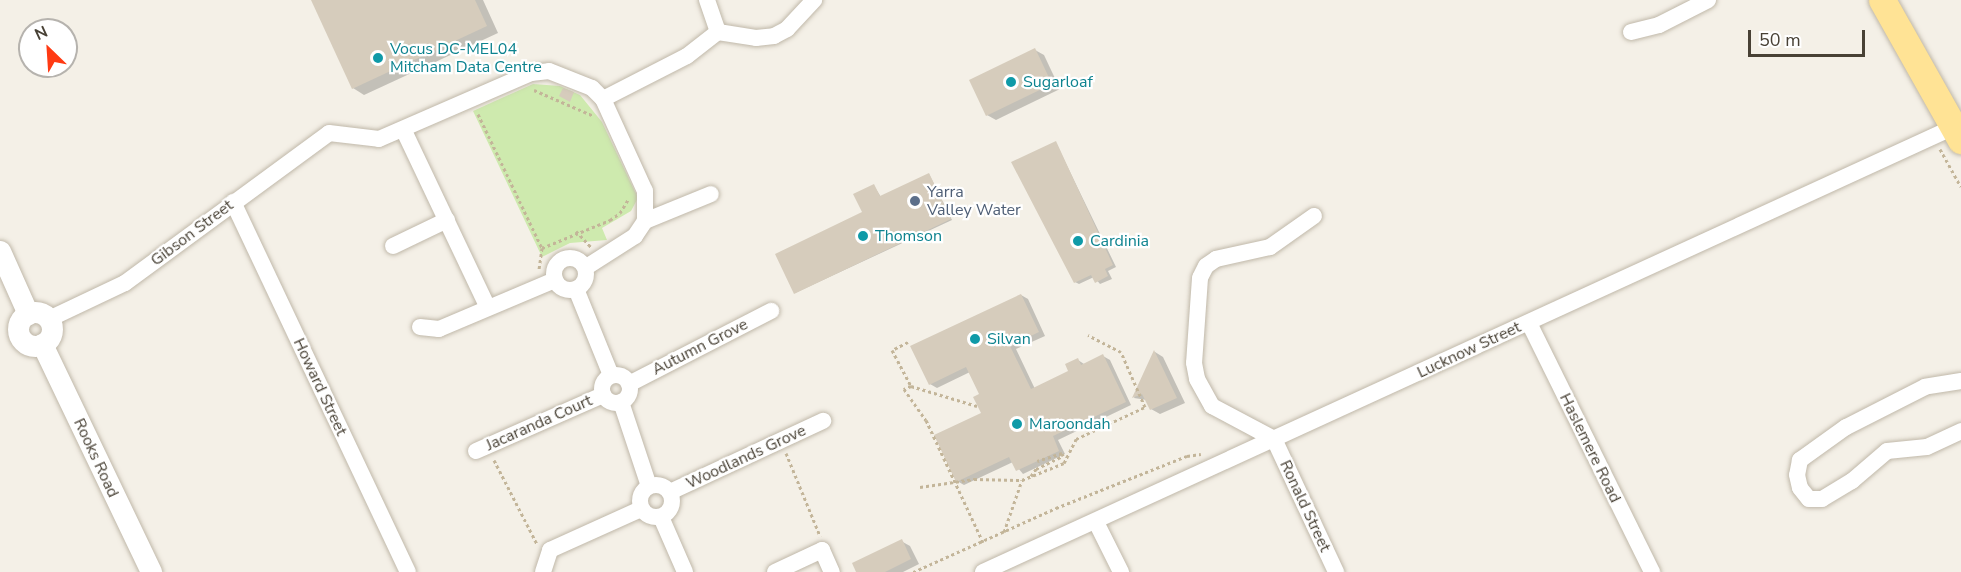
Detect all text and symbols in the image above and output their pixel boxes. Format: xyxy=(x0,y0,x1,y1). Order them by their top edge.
north arrow xyxy=(18,18,78,78)
scale bar xyxy=(1751,18,1868,56)
text: N xyxy=(31,21,51,46)
text: 50 m xyxy=(1759,28,1801,52)
place label: Vocus DC-MEL04 Mitcham Data Centre xyxy=(390,39,542,77)
marker: Vocus DC-MEL04 Mitcham Data Centre xyxy=(371,51,385,65)
place label: Sugarloaf xyxy=(1023,72,1093,92)
marker: Sugarloaf xyxy=(1004,75,1018,89)
place label: Yarra Valley Water xyxy=(927,182,1021,220)
marker: Yarra Valley Water xyxy=(908,194,922,208)
street label: Gibson Street xyxy=(147,196,237,270)
place label: Thomson xyxy=(875,226,942,246)
marker: Thomson xyxy=(856,229,870,243)
place label: Cardinia xyxy=(1090,231,1149,251)
marker: Cardinia xyxy=(1071,234,1085,248)
street label: Autumn Grove xyxy=(649,315,751,379)
street label: Lucknow Street xyxy=(1414,318,1524,382)
place label: Silvan xyxy=(987,329,1031,349)
marker: Silvan xyxy=(968,332,982,346)
street label: Howard Street xyxy=(289,335,351,439)
street label: Haslemere Road xyxy=(1555,390,1625,506)
street label: Jacaranda Court xyxy=(483,391,595,455)
place label: Maroondah xyxy=(1029,414,1111,434)
street label: Rooks Road xyxy=(69,415,123,501)
marker: Maroondah xyxy=(1010,417,1024,431)
street label: Woodlands Grove xyxy=(683,421,809,493)
street label: Ronald Street xyxy=(1275,457,1335,555)

